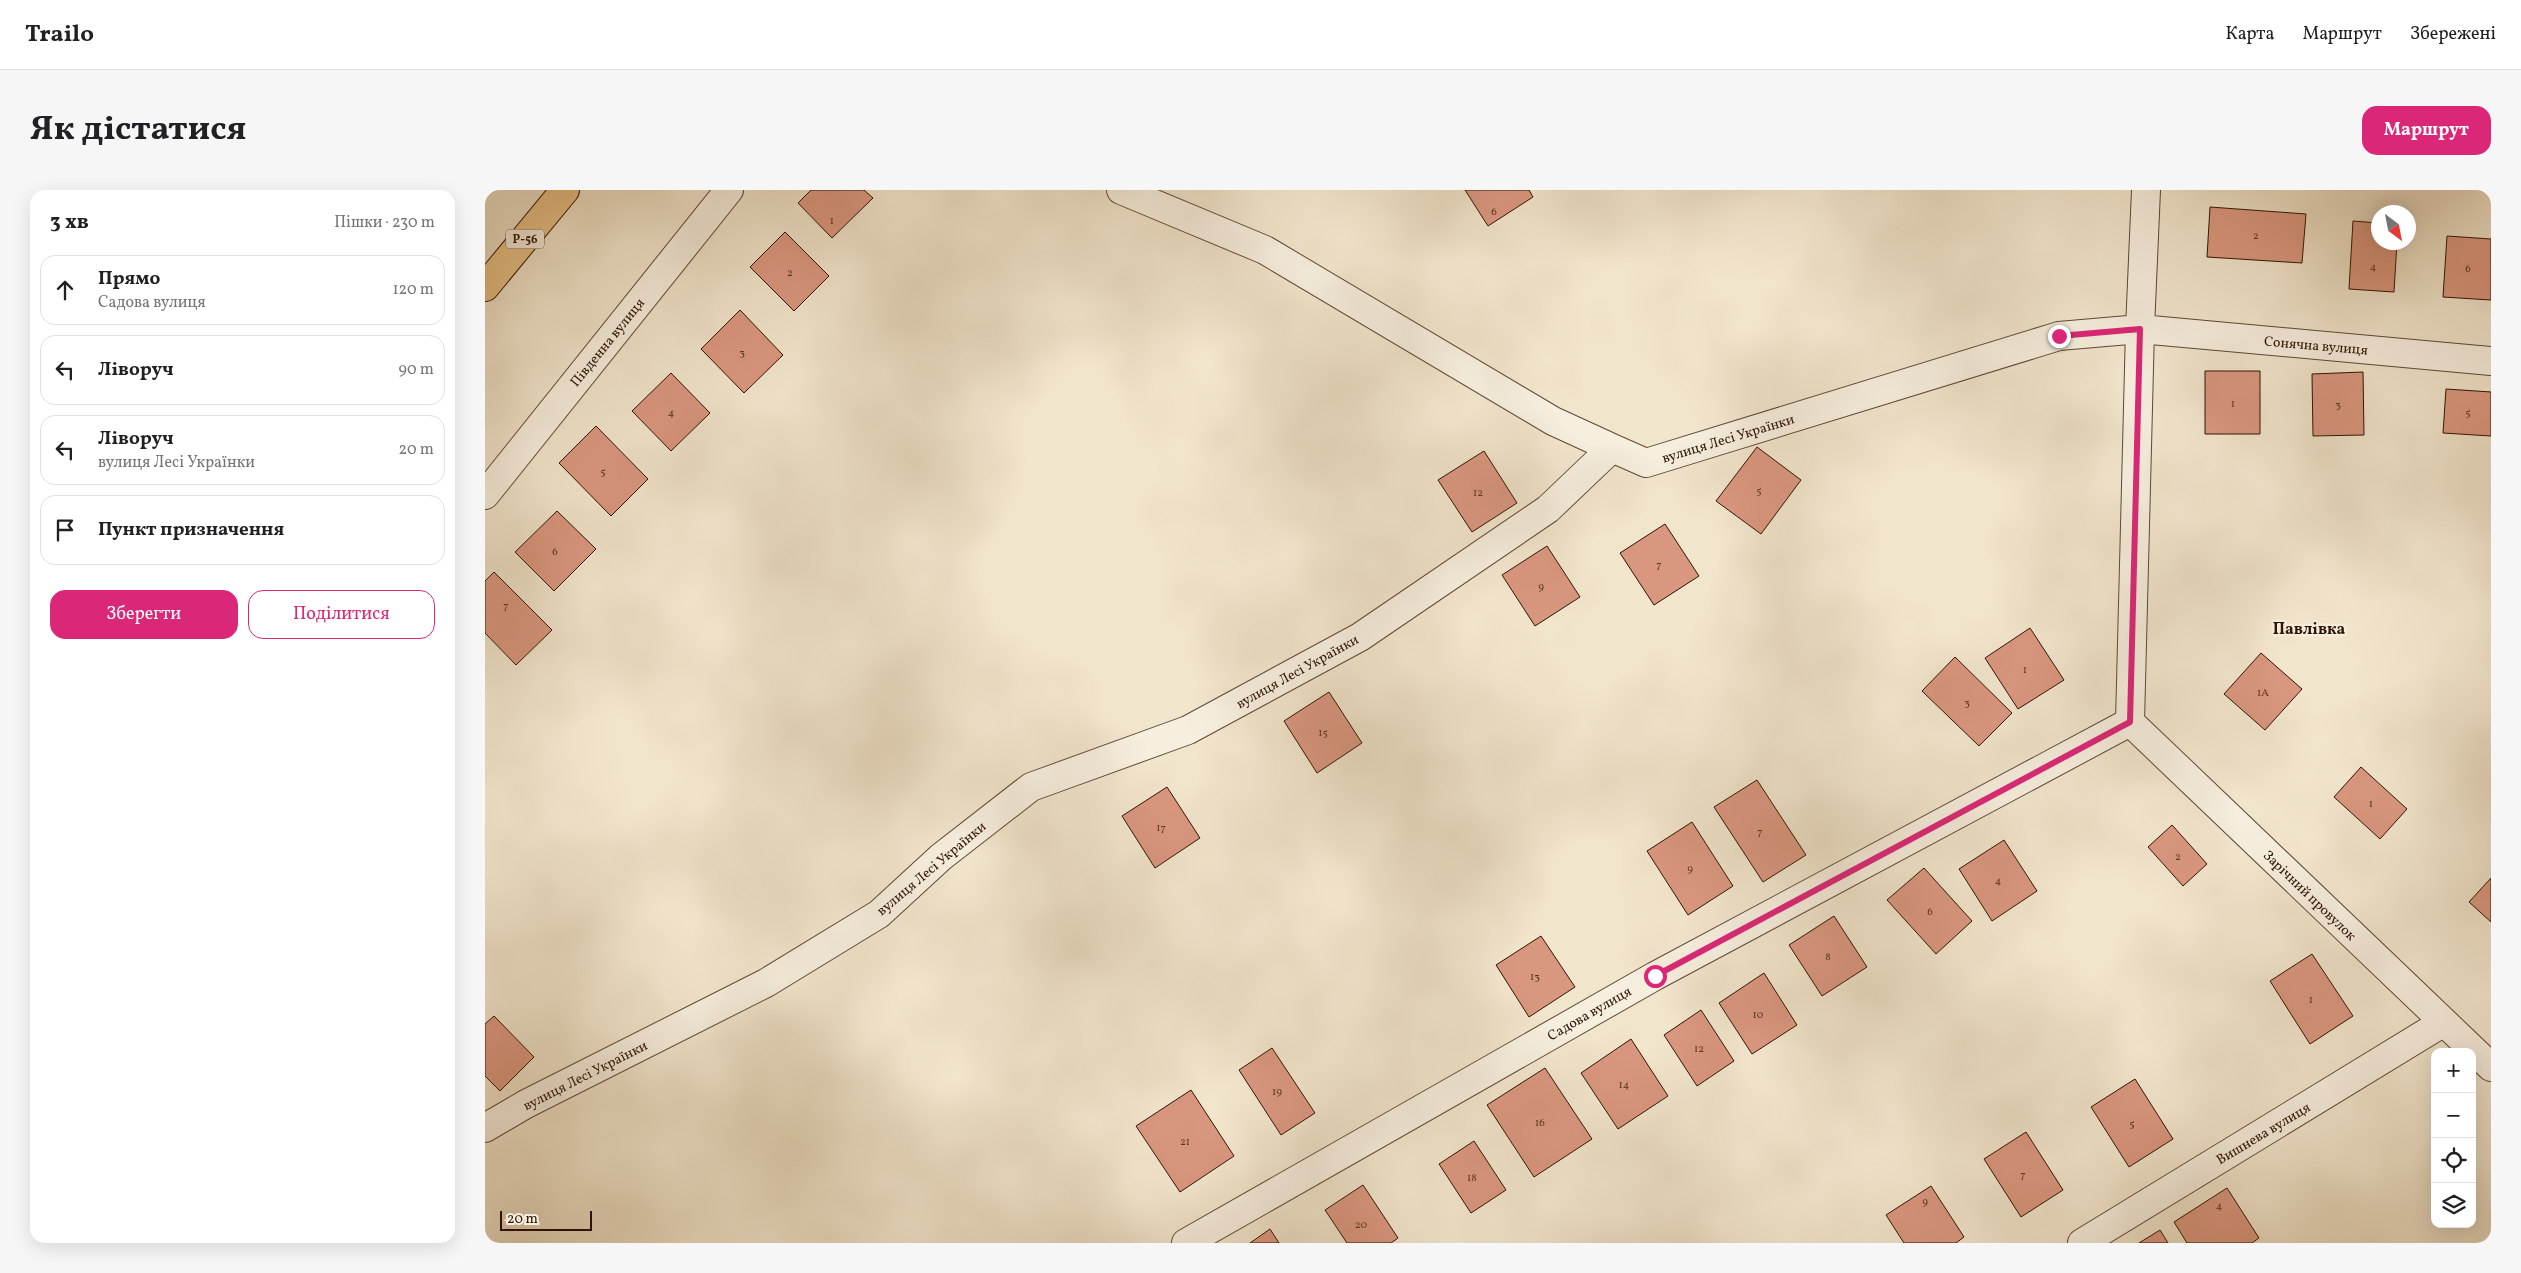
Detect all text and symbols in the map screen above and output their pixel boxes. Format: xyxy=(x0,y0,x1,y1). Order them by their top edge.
text: Trailo xyxy=(25,18,94,52)
text: Карта xyxy=(2226,22,2274,47)
text: Маршрут xyxy=(2302,22,2382,47)
text: Збережені xyxy=(2410,22,2496,47)
text: Як дістатися xyxy=(30,106,246,154)
button: Маршрут xyxy=(2362,106,2491,155)
house number: 6 xyxy=(1491,205,1497,220)
north arrow xyxy=(2371,205,2416,250)
text: 3 хв xyxy=(50,208,89,237)
text: Пішки · 230 m xyxy=(334,212,435,234)
house number: 1 xyxy=(830,214,834,229)
house number: 2 xyxy=(2253,229,2259,244)
road number: Р-56 xyxy=(506,230,544,249)
house number: 4 xyxy=(2370,260,2377,275)
house number: 6 xyxy=(2465,262,2471,277)
text: Прямо xyxy=(98,266,160,292)
house number: 2 xyxy=(787,266,793,281)
icon: ahead xyxy=(51,276,79,304)
text: 120 m xyxy=(392,279,434,301)
text: Садова вулиця xyxy=(98,292,206,314)
street label: Південна вулиця xyxy=(567,295,650,391)
route end xyxy=(2048,325,2071,348)
street label: Сонячна вулиця xyxy=(2263,332,2369,360)
house number: 3 xyxy=(739,346,745,361)
icon: left xyxy=(51,356,79,384)
text: Ліворуч xyxy=(98,357,173,383)
text: 90 m xyxy=(398,359,434,381)
house number: 1 xyxy=(2231,397,2235,412)
house number: 3 xyxy=(2335,398,2341,413)
house number: 4 xyxy=(668,406,675,421)
house number: 5 xyxy=(2465,406,2471,421)
street label: вулиця Лесі Українки xyxy=(1660,410,1797,469)
text: Ліворуч xyxy=(98,426,173,452)
icon: left xyxy=(51,436,79,464)
text: 20 m xyxy=(399,439,434,461)
text: вулиця Лесі Українки xyxy=(98,452,255,474)
house number: 5 xyxy=(600,465,606,480)
house number: 5 xyxy=(1756,484,1762,499)
house number: 12 xyxy=(1473,486,1483,501)
icon: arrive xyxy=(51,516,79,544)
text: Пункт призначення xyxy=(98,517,284,543)
house number: 6 xyxy=(552,545,558,560)
house number: 7 xyxy=(1656,558,1662,573)
house number: 9 xyxy=(1538,580,1544,595)
button: Зберегти xyxy=(50,590,238,639)
button: Поділитися xyxy=(248,590,435,639)
house number: 7 xyxy=(503,599,509,614)
district label: Павлівка xyxy=(2273,619,2346,641)
street label: вулиця Лесі Українки xyxy=(1233,630,1363,714)
house number: 1 xyxy=(2023,663,2027,678)
house number: 1А xyxy=(2257,686,2269,701)
house number: 3 xyxy=(1964,696,1970,711)
house number: 15 xyxy=(1318,726,1328,741)
house number: 1 xyxy=(2369,797,2373,812)
street label: вулиця Лесі Українки xyxy=(873,817,991,921)
house number: 17 xyxy=(1156,821,1166,836)
house number: 7 xyxy=(1757,825,1763,840)
street label: Зарічний провулок xyxy=(2258,847,2360,946)
house number: 2 xyxy=(2175,850,2181,865)
house number: 9 xyxy=(1687,862,1693,877)
house number: 4 xyxy=(1995,874,2002,889)
house number: 6 xyxy=(1927,905,1933,920)
house number: 8 xyxy=(1825,950,1831,965)
route start xyxy=(1644,965,1667,988)
house number: 13 xyxy=(1530,970,1540,985)
street label: Садова вулиця xyxy=(1544,983,1635,1046)
house number: 1 xyxy=(2309,993,2313,1008)
house number: 10 xyxy=(1753,1008,1764,1023)
street label: вулиця Лесі Українки xyxy=(520,1036,652,1116)
house number: 12 xyxy=(1694,1042,1704,1057)
map controls xyxy=(2431,1048,2476,1228)
button: + xyxy=(2431,1048,2476,1093)
house number: 14 xyxy=(1619,1078,1630,1093)
house number: 19 xyxy=(1272,1085,1282,1100)
button: − xyxy=(2431,1093,2476,1138)
street label: Вишнева вулиця xyxy=(2213,1099,2314,1170)
house number: 16 xyxy=(1535,1116,1545,1131)
house number: 5 xyxy=(2129,1117,2135,1132)
house number: 21 xyxy=(1180,1135,1190,1150)
button: locate xyxy=(2431,1138,2476,1183)
house number: 7 xyxy=(2020,1168,2026,1183)
house number: 18 xyxy=(1467,1171,1477,1186)
button: layers xyxy=(2431,1183,2476,1228)
house number: 9 xyxy=(1922,1195,1928,1210)
house number: 4 xyxy=(2216,1199,2223,1214)
scale bar xyxy=(500,1208,593,1231)
text: 20 m xyxy=(507,1210,538,1229)
house number: 20 xyxy=(1355,1218,1368,1233)

